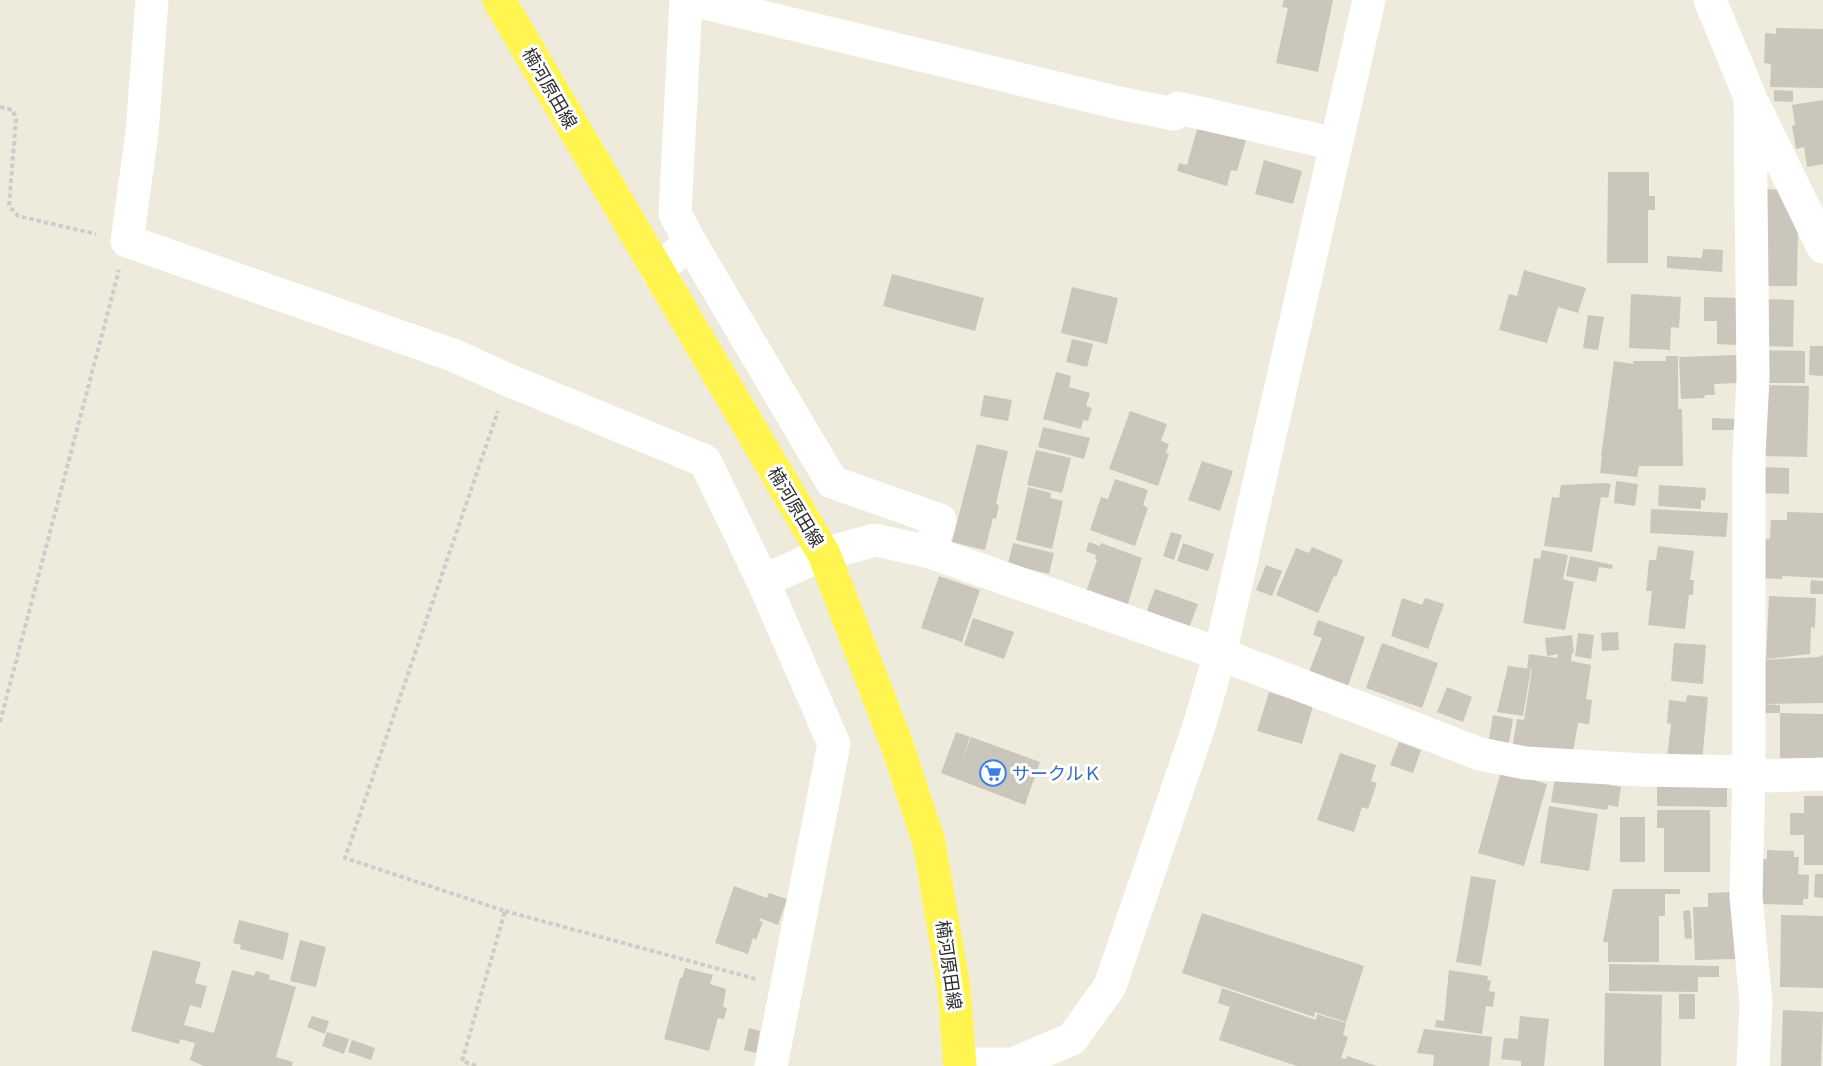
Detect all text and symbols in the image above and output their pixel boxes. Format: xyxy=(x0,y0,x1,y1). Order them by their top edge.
street label: 楠河原田線 xyxy=(518,44,582,132)
street label: 楠河原田線 xyxy=(764,463,828,551)
supermarket icon: サークルＫ xyxy=(978,758,1008,788)
place label: サークルＫ xyxy=(1012,763,1101,784)
street label: 楠河原田線 xyxy=(932,919,966,1011)

